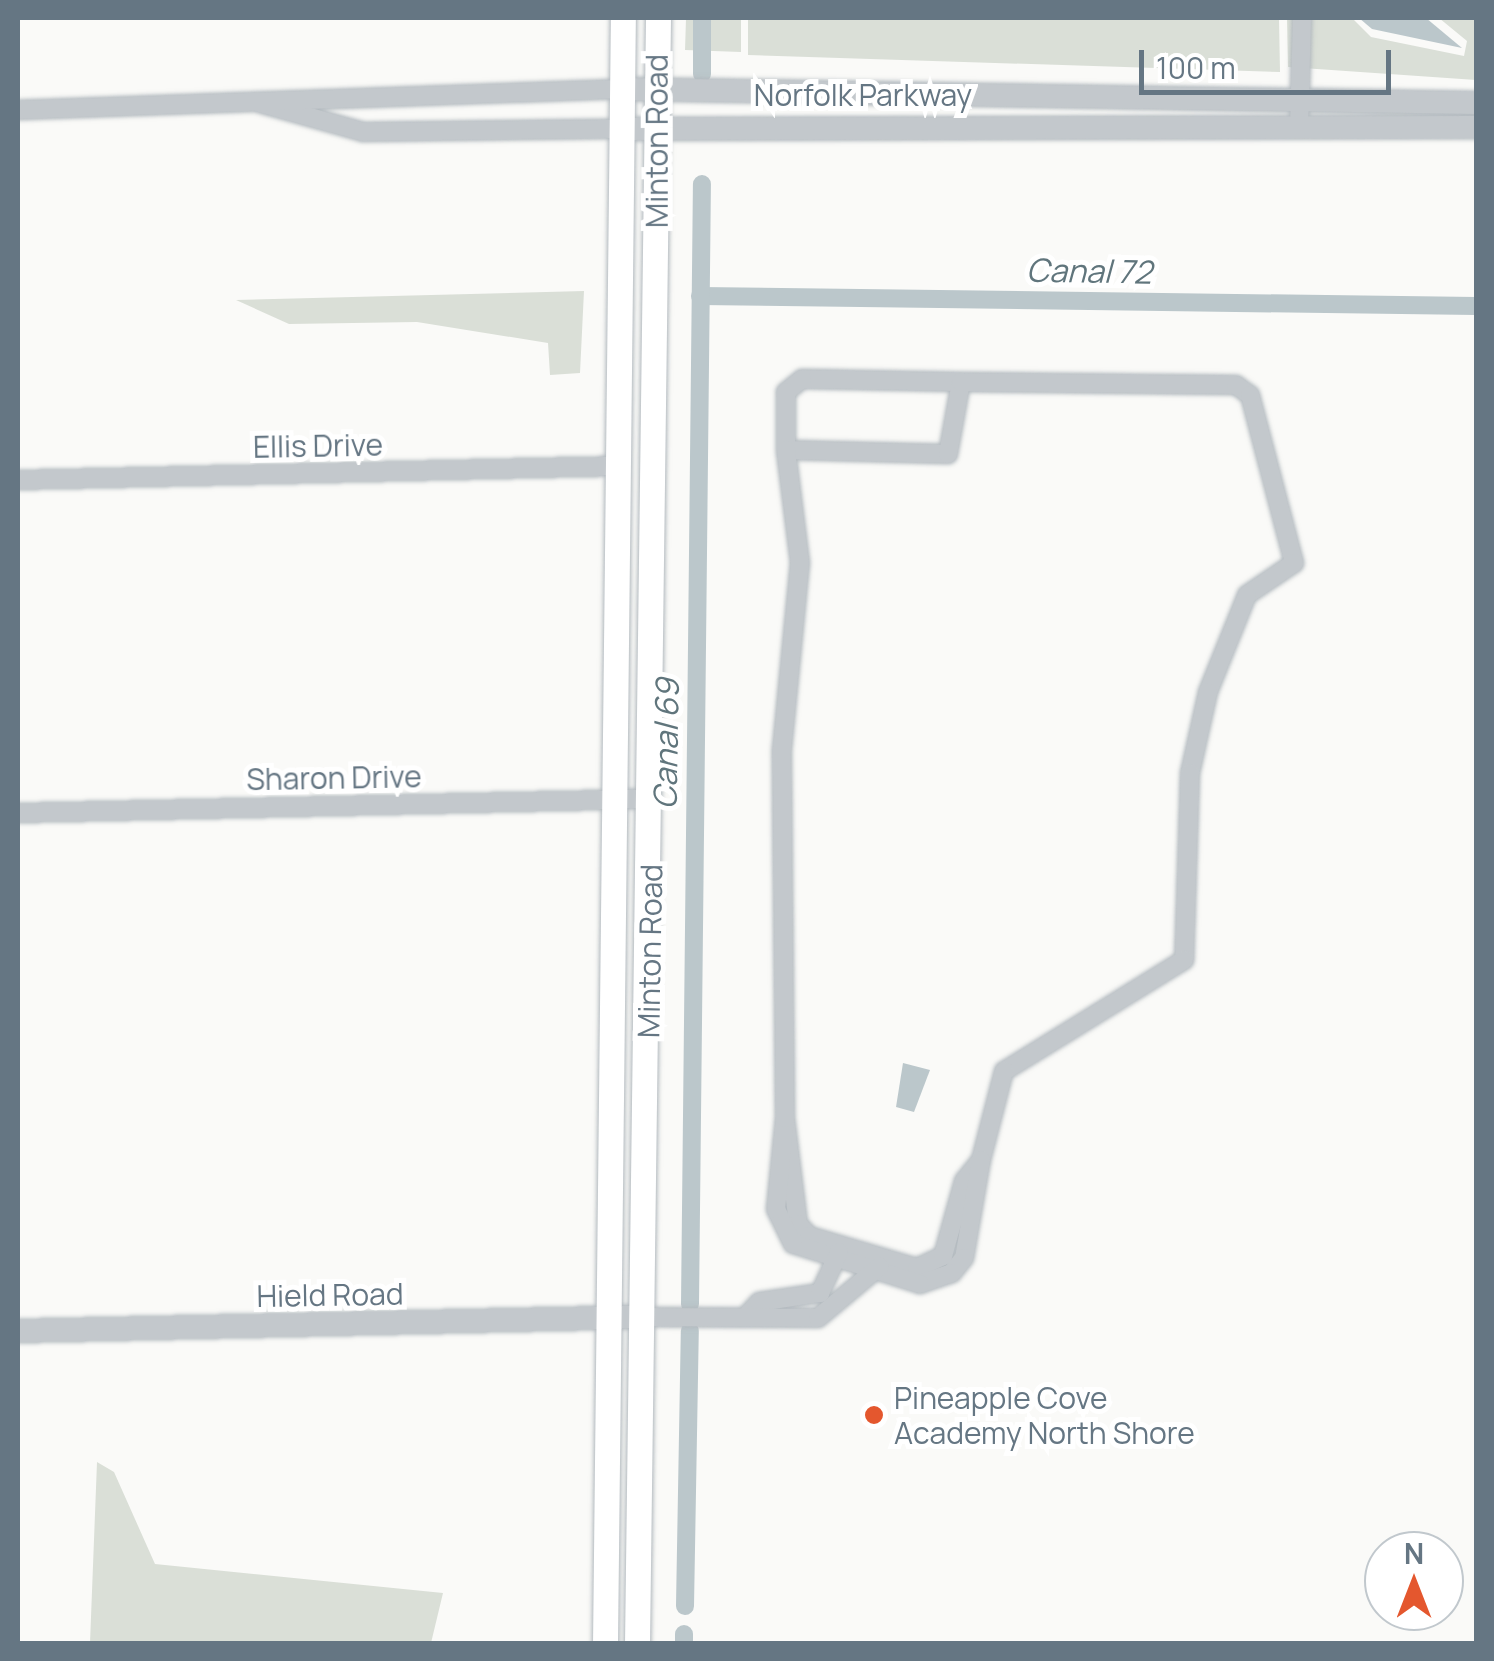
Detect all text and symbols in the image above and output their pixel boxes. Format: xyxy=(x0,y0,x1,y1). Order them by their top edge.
scale bar xyxy=(1144,30,1396,92)
text: 100 m xyxy=(1156,47,1236,88)
street label: Minton Road xyxy=(639,54,675,228)
street label: Norfolk Parkway xyxy=(754,77,972,113)
water label: Canal 72 xyxy=(1026,251,1152,291)
street label: Ellis Drive xyxy=(253,427,383,465)
water label: Canal 69 xyxy=(646,678,686,810)
street label: Sharon Drive xyxy=(246,758,422,798)
street label: Minton Road xyxy=(630,864,670,1038)
street label: Hield Road xyxy=(256,1276,404,1314)
place label: Pineapple Cove Academy North Shore xyxy=(894,1380,1195,1450)
marker: Pineapple Cove Academy North Shore xyxy=(863,1404,885,1426)
north arrow xyxy=(1364,1531,1464,1631)
text: N xyxy=(1404,1534,1424,1572)

